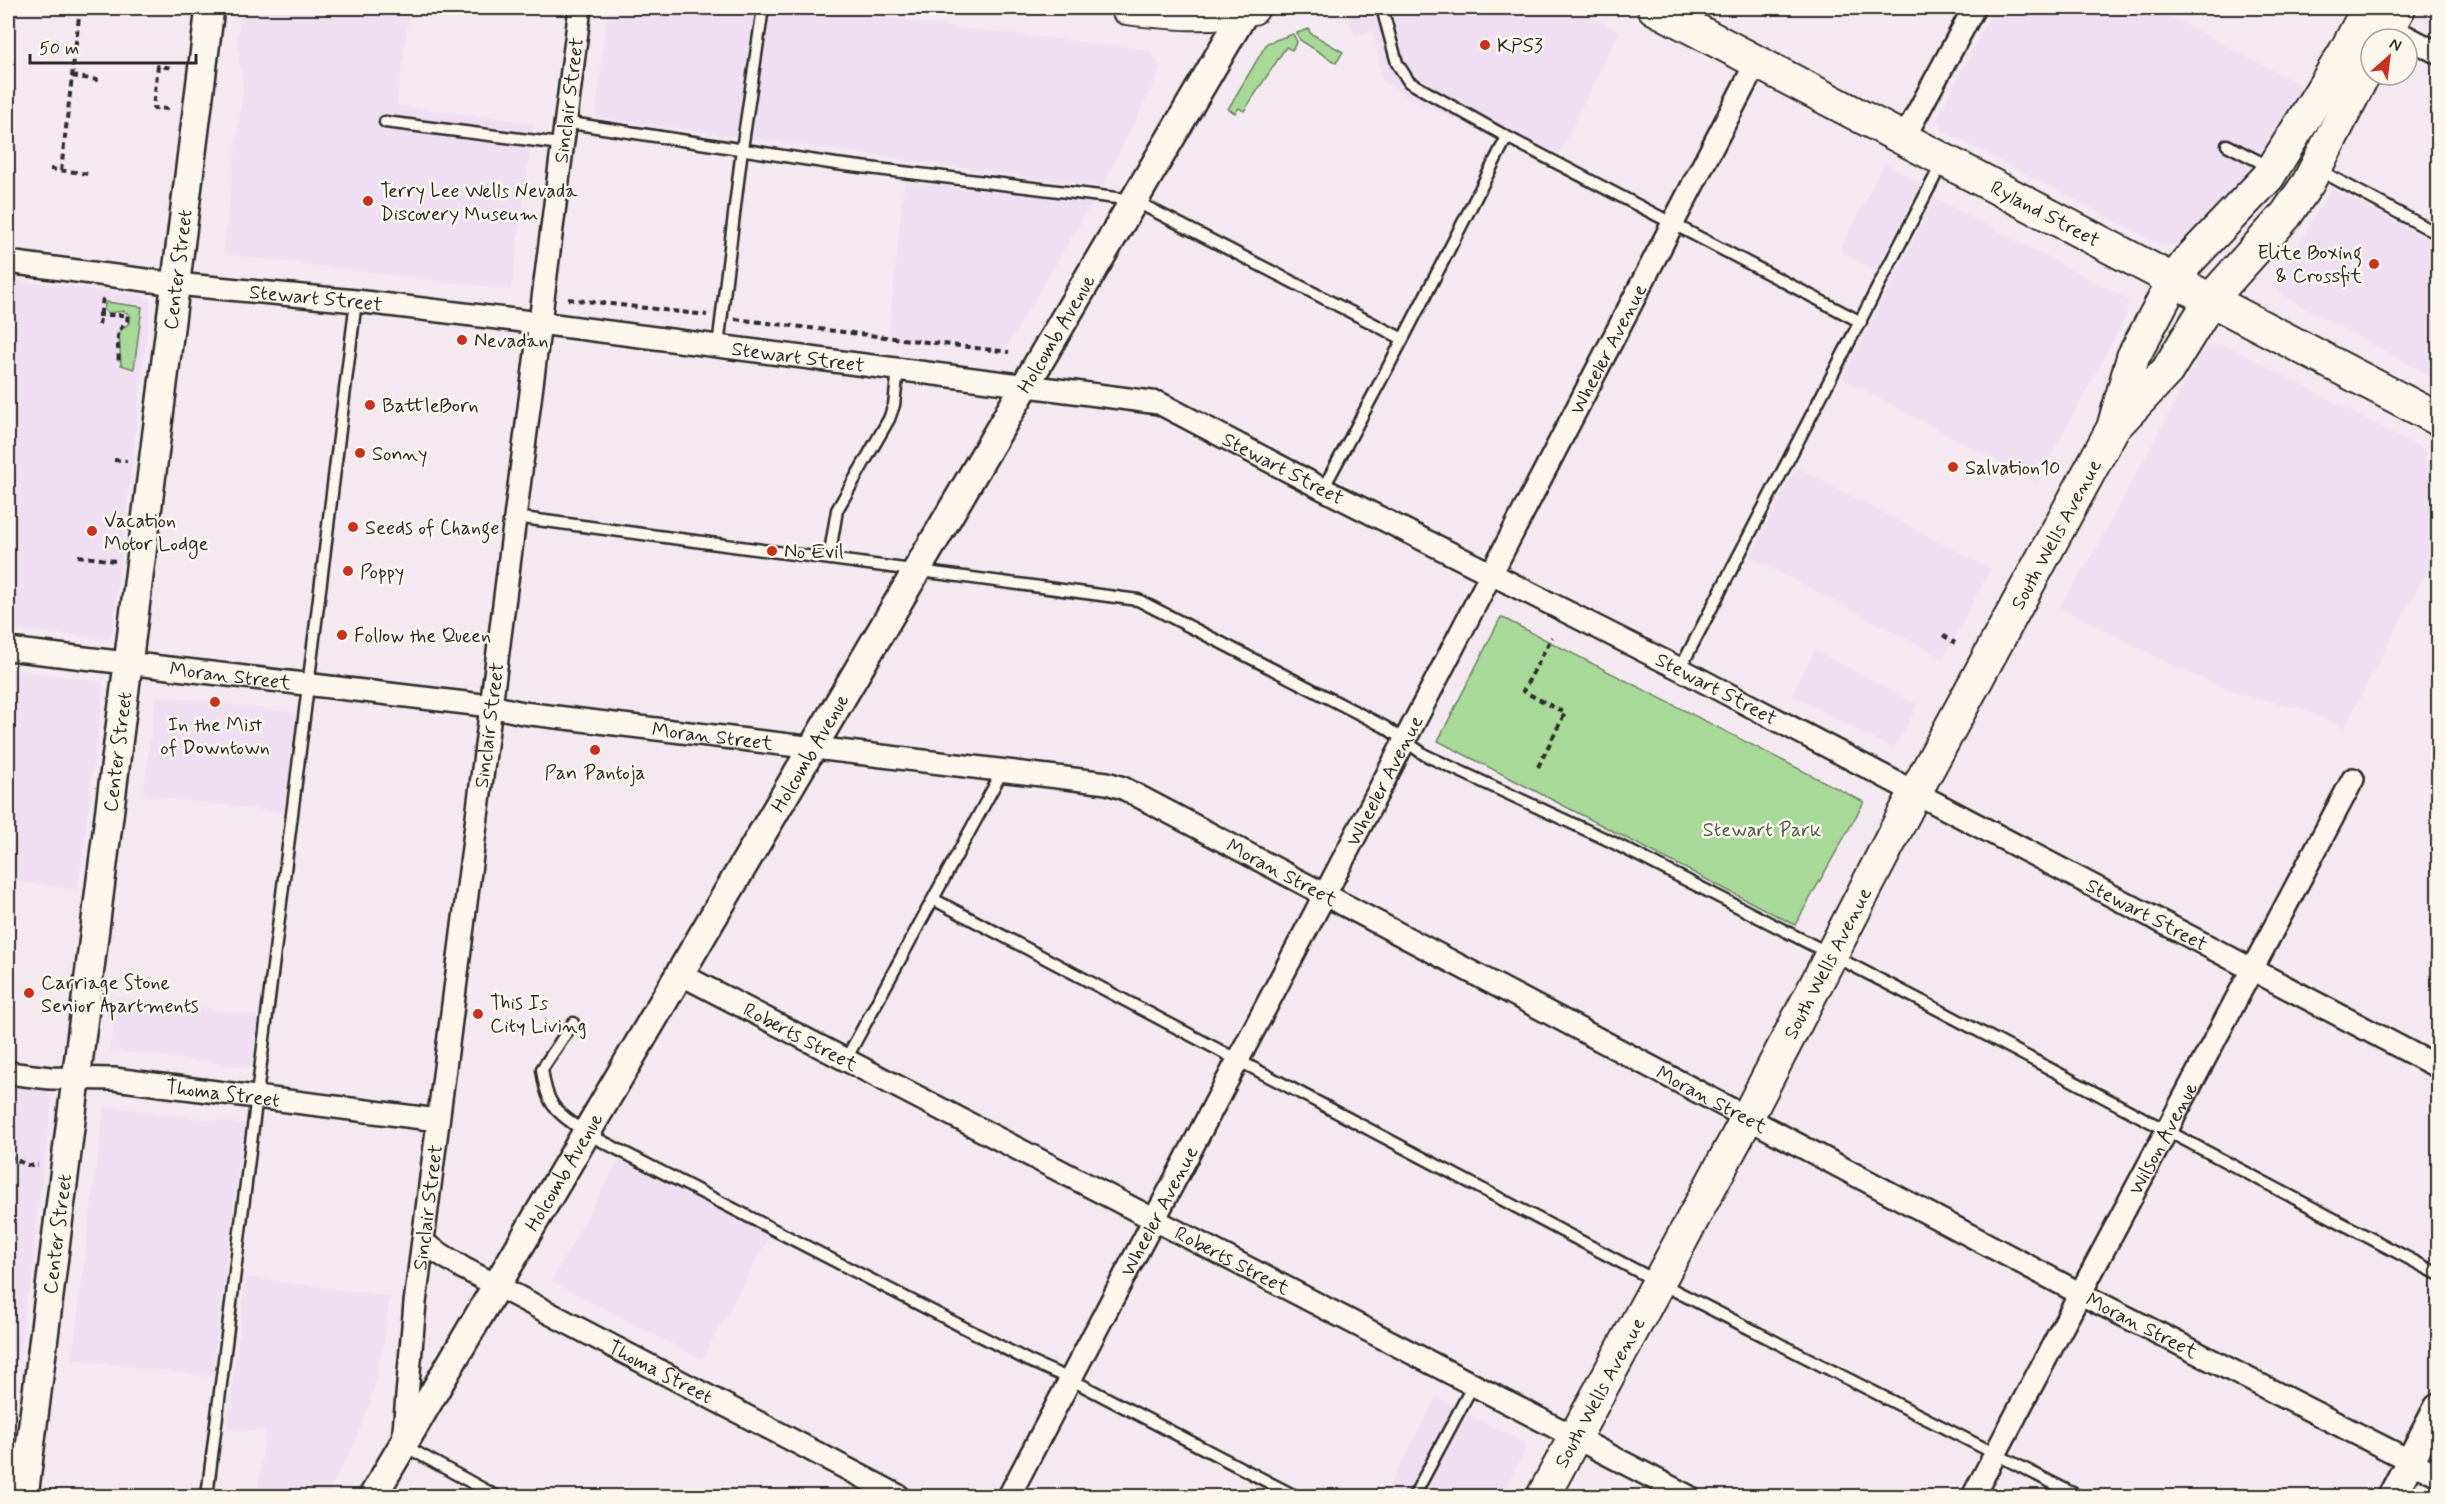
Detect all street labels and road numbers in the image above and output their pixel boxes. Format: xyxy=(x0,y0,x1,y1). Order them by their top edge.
street label: Sinclair Street xyxy=(548,36,591,165)
street label: Ryland Street xyxy=(1985,175,2104,254)
street label: Center Street xyxy=(158,208,200,332)
street label: Holcomb Avenue xyxy=(1012,270,1102,399)
street label: Stewart Street xyxy=(248,279,384,319)
street label: Wheeler Avenue xyxy=(1564,279,1654,420)
street label: Stewart Street xyxy=(730,336,866,380)
street label: Stewart Street xyxy=(1217,426,1348,512)
street label: South Wells Avenue xyxy=(2005,455,2109,615)
street label: Stewart Street xyxy=(1650,647,1781,733)
street label: Moran Street xyxy=(168,656,293,697)
street label: Sinclair Street xyxy=(469,661,512,790)
street label: Holcomb Avenue xyxy=(765,689,856,818)
street label: Center Street xyxy=(98,690,139,814)
street label: Wheeler Avenue xyxy=(1340,711,1431,851)
street label: Moran Street xyxy=(650,717,775,758)
street label: Moran Street xyxy=(1221,833,1342,914)
street label: Stewart Street xyxy=(2081,872,2212,958)
street label: South Wells Avenue xyxy=(1778,883,1879,1044)
street label: Roberts Street xyxy=(738,997,862,1079)
street label: Moran Street xyxy=(1651,1060,1772,1141)
street label: Thoma Street xyxy=(164,1074,281,1115)
street label: Wilson Avenue xyxy=(2123,1078,2205,1200)
street label: Holcomb Avenue xyxy=(519,1108,610,1237)
street label: Wheeler Avenue xyxy=(1115,1142,1205,1282)
street label: Sinclair Street xyxy=(407,1143,450,1272)
street label: Center Street xyxy=(37,1172,79,1296)
street label: Roberts Street xyxy=(1170,1220,1294,1302)
street label: Moran Street xyxy=(2081,1287,2202,1366)
street label: South Wells Avenue xyxy=(1549,1313,1652,1473)
street label: Thoma Street xyxy=(603,1334,717,1411)

